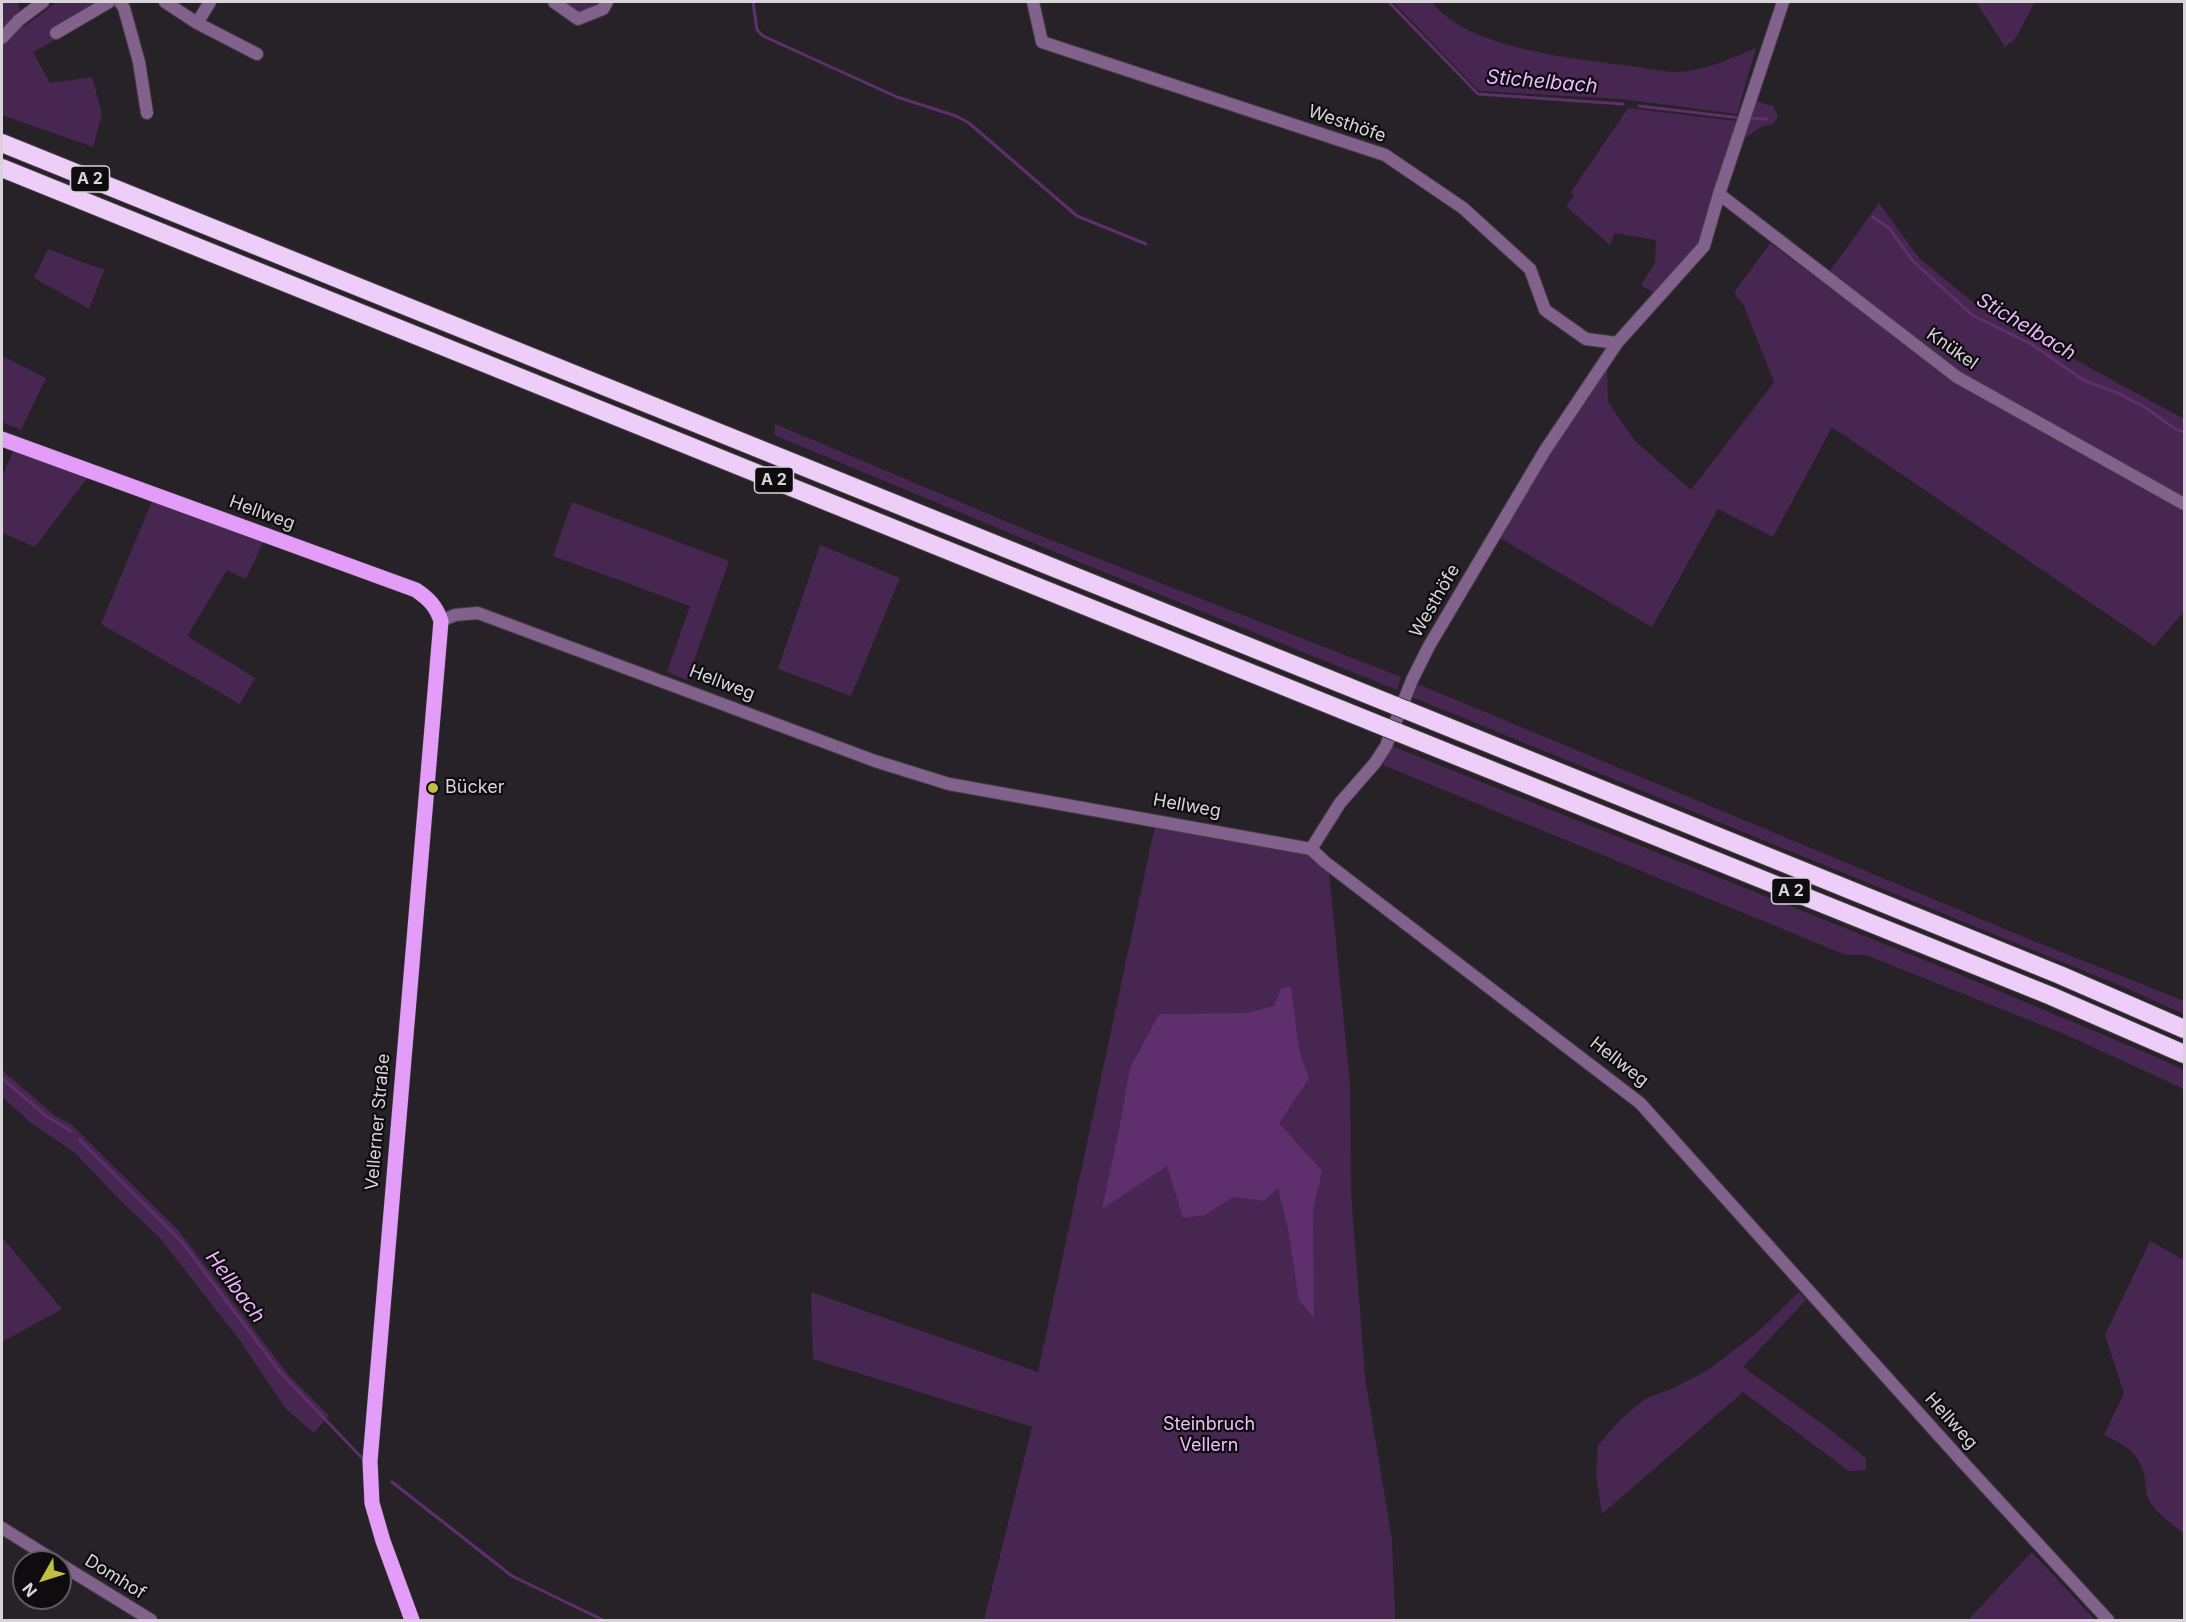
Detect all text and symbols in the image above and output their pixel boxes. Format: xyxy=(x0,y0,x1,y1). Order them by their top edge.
water label: Stichelbach xyxy=(1485,65,1599,99)
street label: Westhöfe xyxy=(1305,101,1389,147)
road number: A 2 xyxy=(70,166,110,192)
water label: Stichelbach xyxy=(1972,288,2080,366)
street label: Knükel xyxy=(1922,324,1982,374)
road number: A 2 xyxy=(754,467,794,493)
street label: Hellweg xyxy=(226,491,298,535)
street label: Westhöfe xyxy=(1405,561,1465,641)
street label: Hellweg xyxy=(686,661,758,705)
place label: Bücker xyxy=(445,777,504,799)
marker: Bücker xyxy=(426,781,440,795)
street label: Hellweg xyxy=(1151,789,1223,823)
road number: A 2 xyxy=(1772,878,1810,904)
street label: Hellweg xyxy=(1585,1032,1653,1092)
street label: Vellerner Straße xyxy=(361,1053,395,1191)
water label: Hellbach xyxy=(200,1246,270,1328)
street label: Hellweg xyxy=(1920,1388,1982,1454)
park label: Steinbruch Vellern xyxy=(1163,1414,1255,1456)
north arrow xyxy=(12,1550,72,1610)
street label: Domhof xyxy=(81,1550,149,1604)
text: N xyxy=(18,1579,41,1601)

